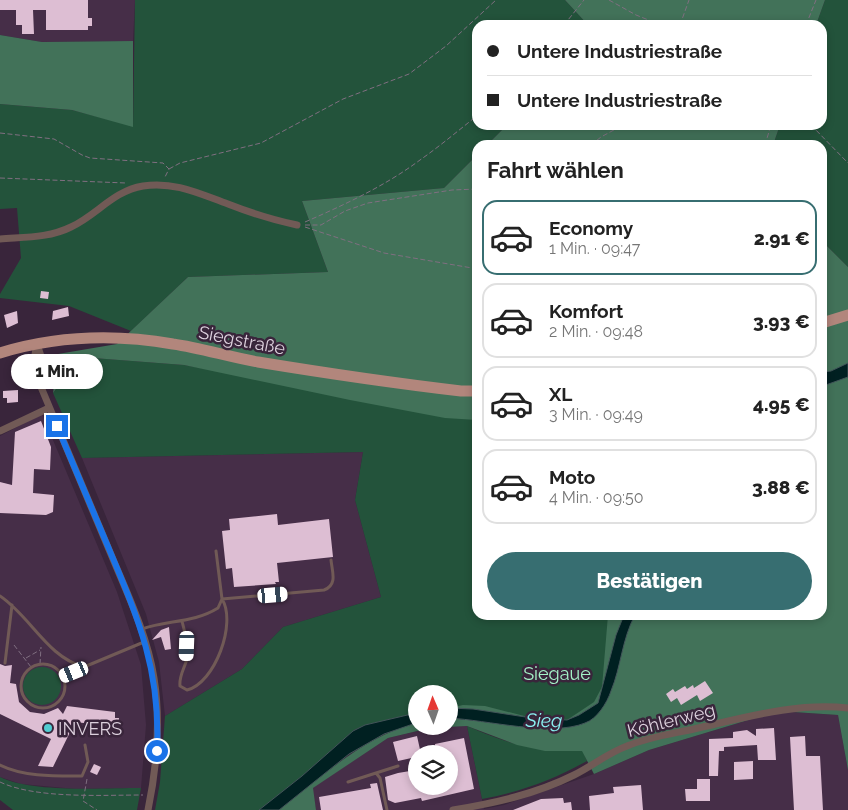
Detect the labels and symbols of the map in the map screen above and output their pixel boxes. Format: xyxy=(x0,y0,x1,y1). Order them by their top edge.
street label: Siegstraße xyxy=(197,321,288,359)
callout: 1 Min. xyxy=(11,354,103,388)
route end xyxy=(46,415,68,437)
car xyxy=(257,586,288,604)
car xyxy=(178,631,195,661)
car xyxy=(57,659,90,685)
park label: Siegaue xyxy=(523,663,591,684)
north arrow xyxy=(408,685,458,735)
street label: Köhlerweg xyxy=(625,699,717,741)
water label: Sieg xyxy=(525,709,562,731)
place label: INVERS xyxy=(58,718,122,739)
marker: INVERS xyxy=(42,722,54,734)
route start xyxy=(146,740,168,762)

